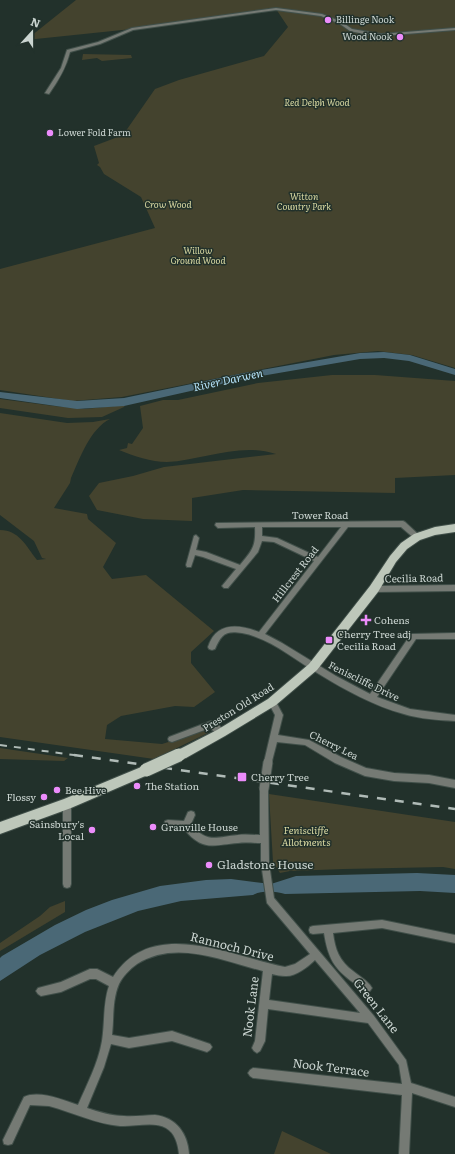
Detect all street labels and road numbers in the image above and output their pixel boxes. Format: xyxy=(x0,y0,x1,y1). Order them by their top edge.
street label: Tower Road xyxy=(292,507,348,522)
street label: Hillcrest Road xyxy=(268,542,321,605)
street label: Cecilia Road xyxy=(384,569,444,586)
street label: Feniscliffe Drive xyxy=(326,657,402,704)
street label: Preston Old Road xyxy=(199,679,276,735)
street label: Cherry Lea xyxy=(307,726,362,763)
street label: Rannoch Drive xyxy=(189,927,276,965)
street label: Green Lane xyxy=(350,974,404,1037)
street label: Nook Lane xyxy=(237,975,263,1038)
street label: Nook Terrace xyxy=(292,1053,370,1081)

